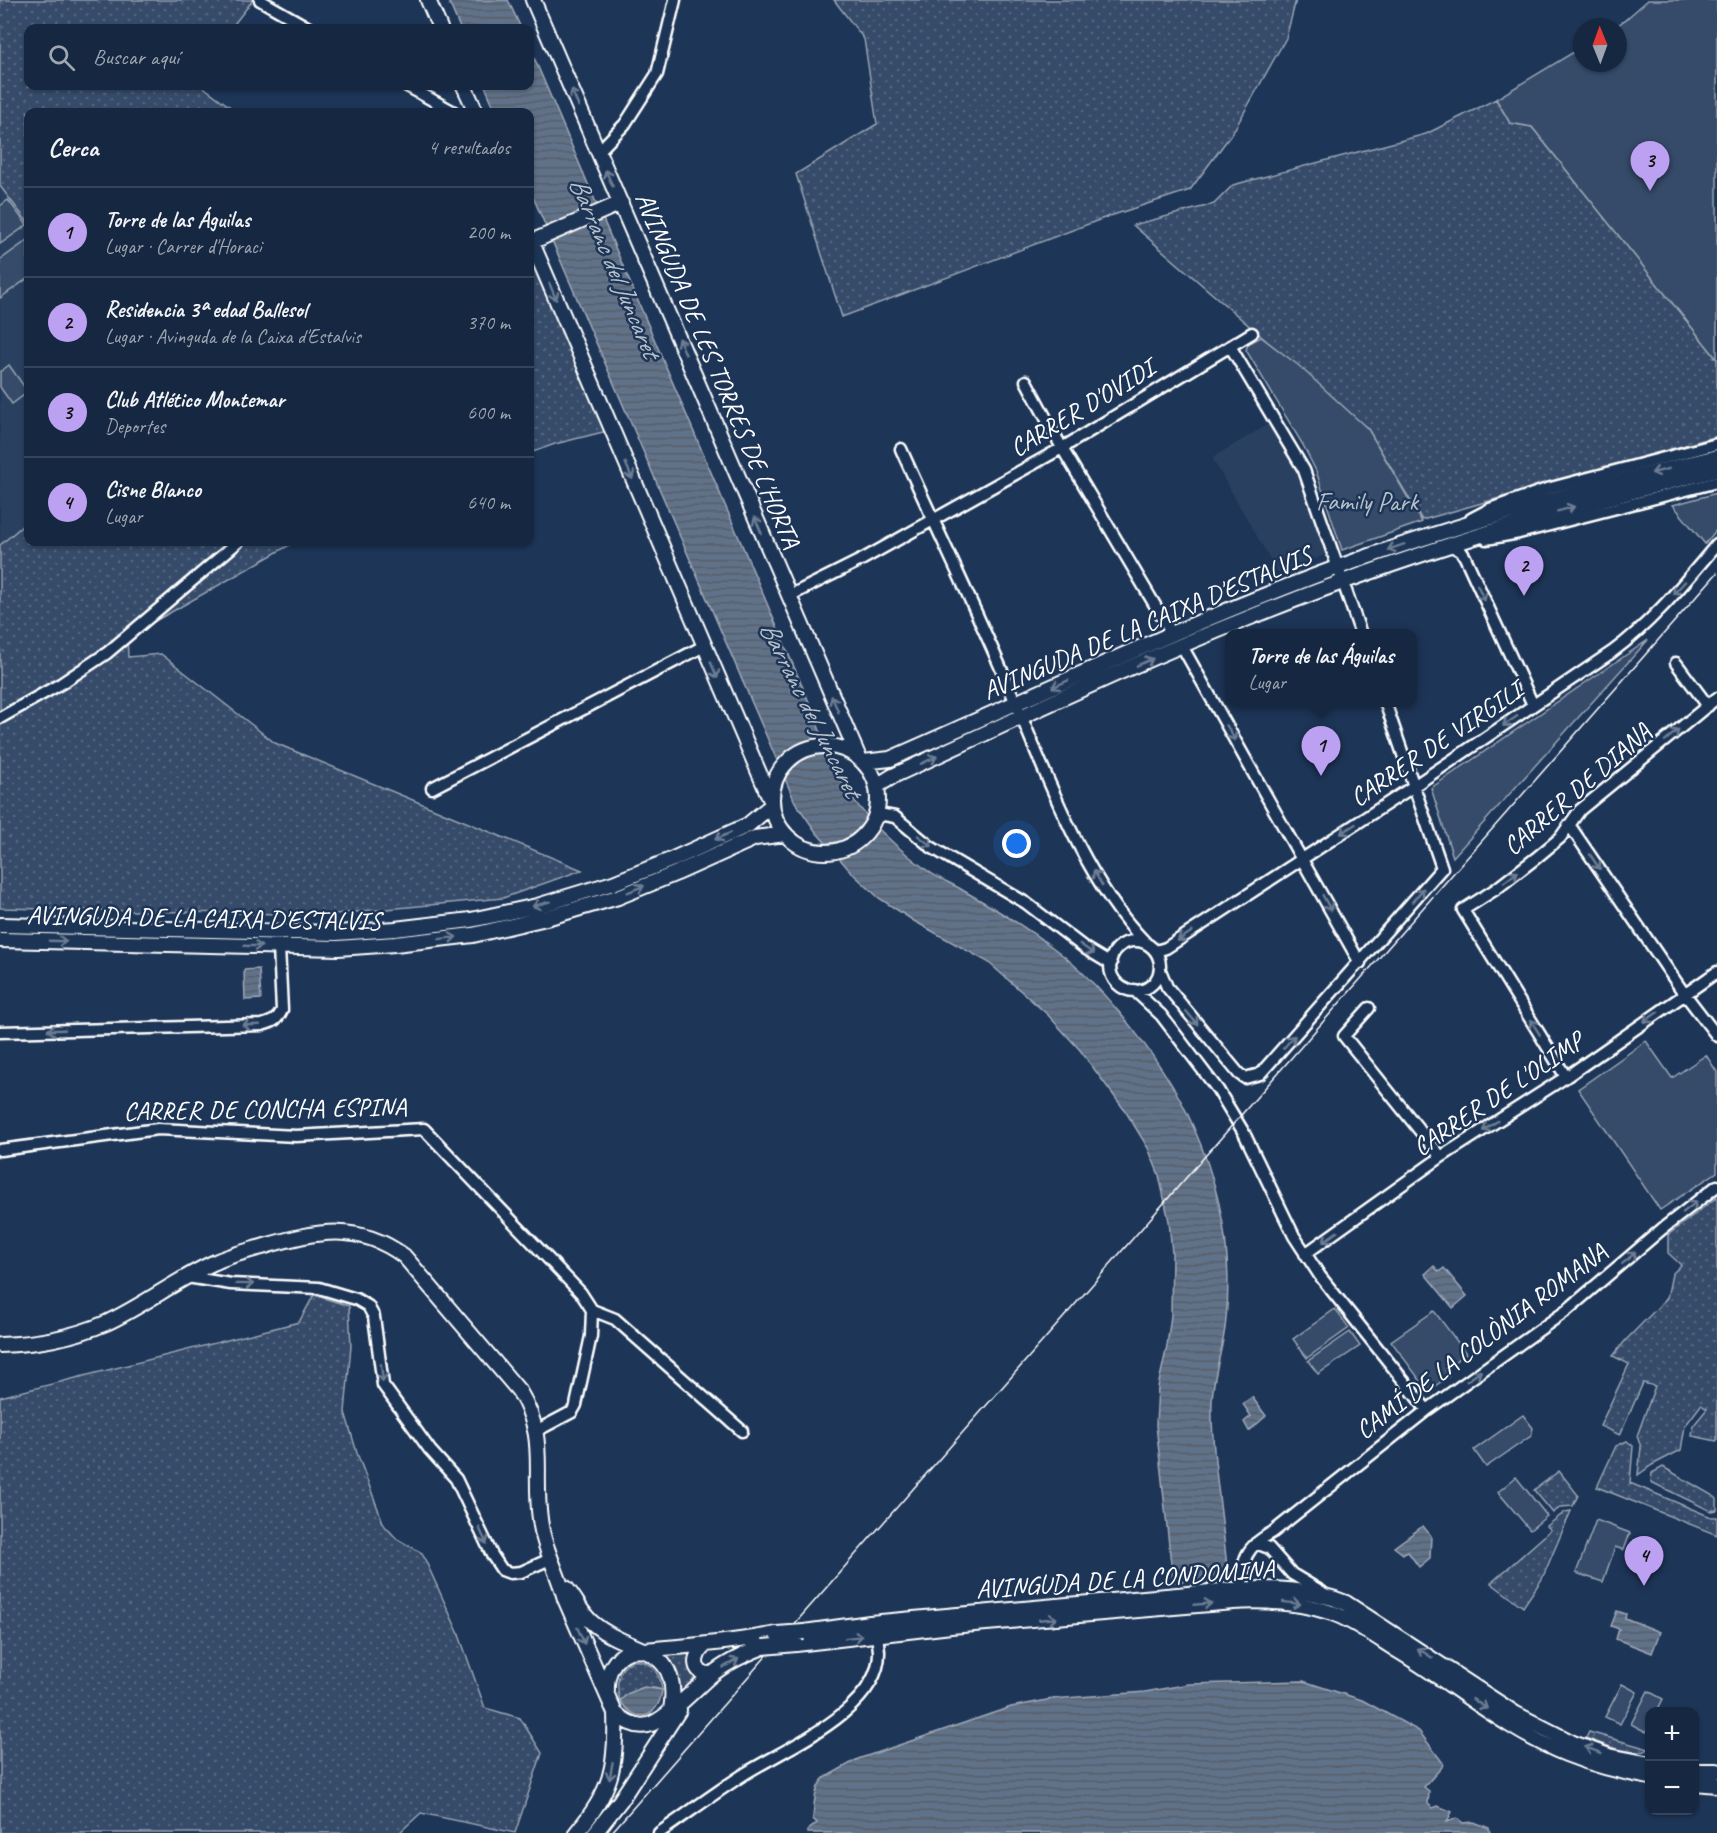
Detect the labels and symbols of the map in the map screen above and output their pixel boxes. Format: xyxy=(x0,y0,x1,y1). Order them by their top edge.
north arrow xyxy=(1573,18,1627,72)
one-way arrow xyxy=(569,89,580,107)
pin: 3 xyxy=(1630,142,1670,191)
one-way arrow xyxy=(603,169,615,187)
water label: Barranc del Juncaret xyxy=(562,172,670,367)
street label: AVINGUDA DE LES TORRES DE L'HORTA xyxy=(628,187,808,554)
one-way arrow xyxy=(548,283,559,301)
one-way arrow xyxy=(676,337,687,356)
street label: CARRER D'OVIDI xyxy=(1004,349,1165,464)
one-way arrow xyxy=(624,462,635,480)
one-way arrow xyxy=(1651,465,1670,477)
park label: Family Park xyxy=(1316,485,1419,518)
one-way arrow xyxy=(1556,502,1575,514)
one-way arrow xyxy=(752,517,764,535)
street label: AVINGUDA DE LA CAIXA D'ESTALVIS xyxy=(978,537,1320,707)
one-way arrow xyxy=(1387,543,1406,554)
pin: 2 xyxy=(1504,546,1544,596)
one-way arrow xyxy=(1672,580,1686,595)
one-way arrow xyxy=(1475,583,1487,601)
water label: Barranc del Juncaret xyxy=(752,616,872,807)
one-way arrow xyxy=(1136,656,1154,667)
one-way arrow xyxy=(709,660,720,679)
street label: CARRER DE VIRGILI xyxy=(1343,671,1533,814)
one-way arrow xyxy=(1051,680,1069,691)
one-way arrow xyxy=(829,696,840,714)
street label: CARRER DE DIANA xyxy=(1496,715,1659,862)
one-way arrow xyxy=(1502,715,1519,727)
one-way arrow xyxy=(1225,724,1237,741)
pin: 1 xyxy=(1302,726,1340,776)
one-way arrow xyxy=(1664,729,1680,742)
one-way arrow xyxy=(920,753,938,765)
one-way arrow xyxy=(1340,824,1357,836)
your location xyxy=(1002,829,1031,858)
one-way arrow xyxy=(715,831,733,843)
one-way arrow xyxy=(916,835,932,848)
one-way arrow xyxy=(1589,853,1601,870)
one-way arrow xyxy=(1092,870,1104,887)
one-way arrow xyxy=(1503,871,1519,884)
one-way arrow xyxy=(627,883,645,894)
one-way arrow xyxy=(1411,888,1425,903)
one-way arrow xyxy=(1321,894,1333,911)
street label: AVINGUDA DE LA CAIXA D'ESTALVIS xyxy=(27,898,385,938)
one-way arrow xyxy=(532,899,551,910)
one-way arrow xyxy=(1177,930,1193,942)
one-way arrow xyxy=(437,932,457,943)
one-way arrow xyxy=(48,935,68,947)
one-way arrow xyxy=(243,941,263,952)
one-way arrow xyxy=(1078,943,1094,955)
one-way arrow xyxy=(1186,1010,1199,1026)
one-way arrow xyxy=(1644,1011,1660,1023)
one-way arrow xyxy=(242,1019,262,1031)
one-way arrow xyxy=(1529,1019,1541,1036)
street label: CARRER DE L'OLIMP xyxy=(1406,1023,1593,1163)
one-way arrow xyxy=(47,1025,67,1036)
one-way arrow xyxy=(1282,1034,1296,1049)
street label: CARRER DE CONCHA ESPINA xyxy=(123,1090,408,1128)
one-way arrow xyxy=(1482,1120,1499,1132)
one-way arrow xyxy=(1681,1201,1697,1214)
one-way arrow xyxy=(1322,1231,1338,1243)
street label: CAMÍ DE LA COLÒNIA ROMANA xyxy=(1349,1235,1614,1446)
one-way arrow xyxy=(1621,1251,1636,1265)
one-way arrow xyxy=(235,1278,255,1290)
one-way arrow xyxy=(376,1362,387,1382)
one-way arrow xyxy=(1466,1370,1482,1382)
one-way arrow xyxy=(477,1527,489,1545)
pin: 4 xyxy=(1624,1536,1664,1586)
street label: AVINGUDA DE LA CONDOMINA xyxy=(975,1552,1277,1606)
one-way arrow xyxy=(1193,1598,1213,1609)
one-way arrow xyxy=(1281,1598,1301,1609)
one-way arrow xyxy=(1038,1613,1057,1624)
one-way arrow xyxy=(576,1626,588,1644)
one-way arrow xyxy=(843,1631,863,1642)
one-way arrow xyxy=(1417,1647,1433,1659)
one-way arrow xyxy=(722,1656,739,1668)
one-way arrow xyxy=(1471,1698,1488,1710)
one-way arrow xyxy=(1584,1744,1603,1755)
one-way arrow xyxy=(606,1761,617,1781)

